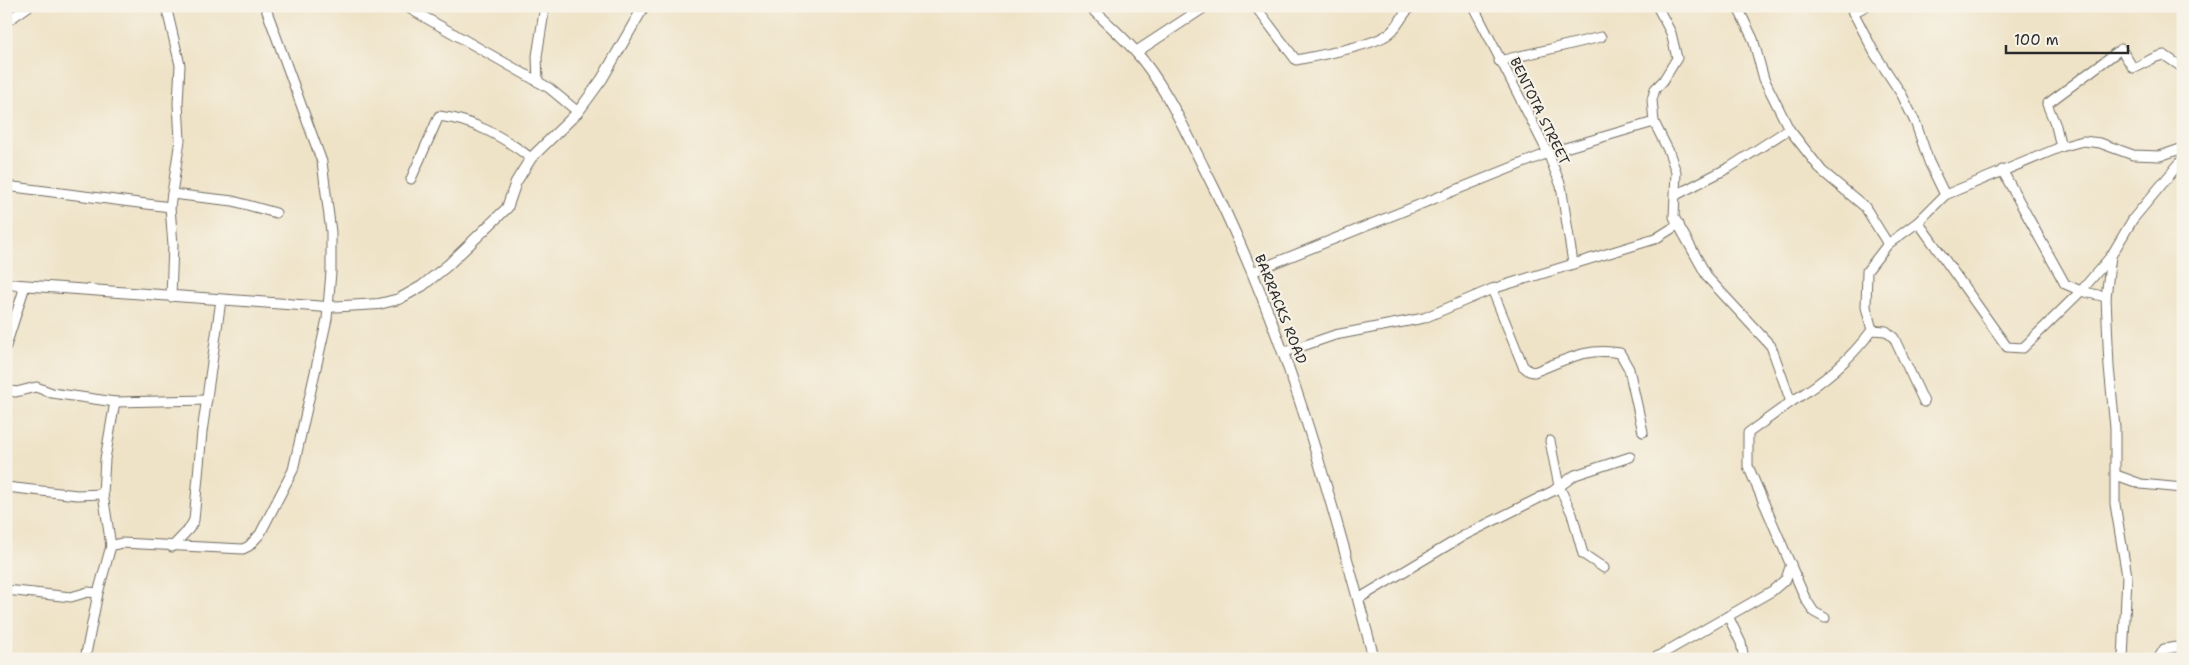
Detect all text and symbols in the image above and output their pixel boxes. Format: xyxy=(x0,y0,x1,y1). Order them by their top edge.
scale bar xyxy=(2006,22,2129,54)
text: 100 m xyxy=(2014,30,2059,50)
street label: BENTOTA STREET xyxy=(1506,54,1574,168)
street label: BARRACKS ROAD xyxy=(1251,251,1311,367)

